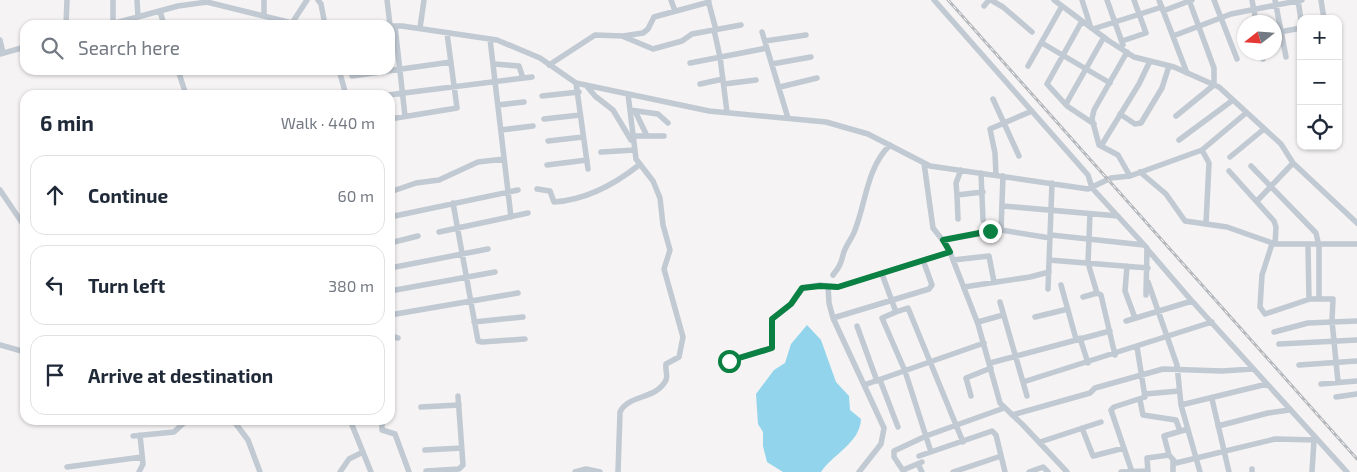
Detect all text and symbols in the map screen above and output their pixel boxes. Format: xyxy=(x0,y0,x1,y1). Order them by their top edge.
north arrow xyxy=(1237,15,1282,60)
map controls xyxy=(1297,15,1342,150)
button: + xyxy=(1297,15,1342,60)
search box xyxy=(20,20,395,75)
icon: search xyxy=(38,34,66,62)
text: Search here xyxy=(78,36,180,59)
button: − xyxy=(1297,60,1342,105)
button: locate xyxy=(1297,105,1342,150)
text: 6 min xyxy=(40,110,94,135)
text: Walk · 440 m xyxy=(281,113,375,132)
icon: ahead xyxy=(41,181,69,209)
text: Continue xyxy=(88,184,168,207)
text: 60 m xyxy=(338,186,374,205)
route end xyxy=(979,220,1002,243)
icon: left xyxy=(41,271,69,299)
text: Turn left xyxy=(88,274,165,297)
text: 380 m xyxy=(328,276,374,295)
route start xyxy=(718,350,741,373)
icon: arrive xyxy=(41,361,69,389)
text: Arrive at destination xyxy=(88,364,273,387)

